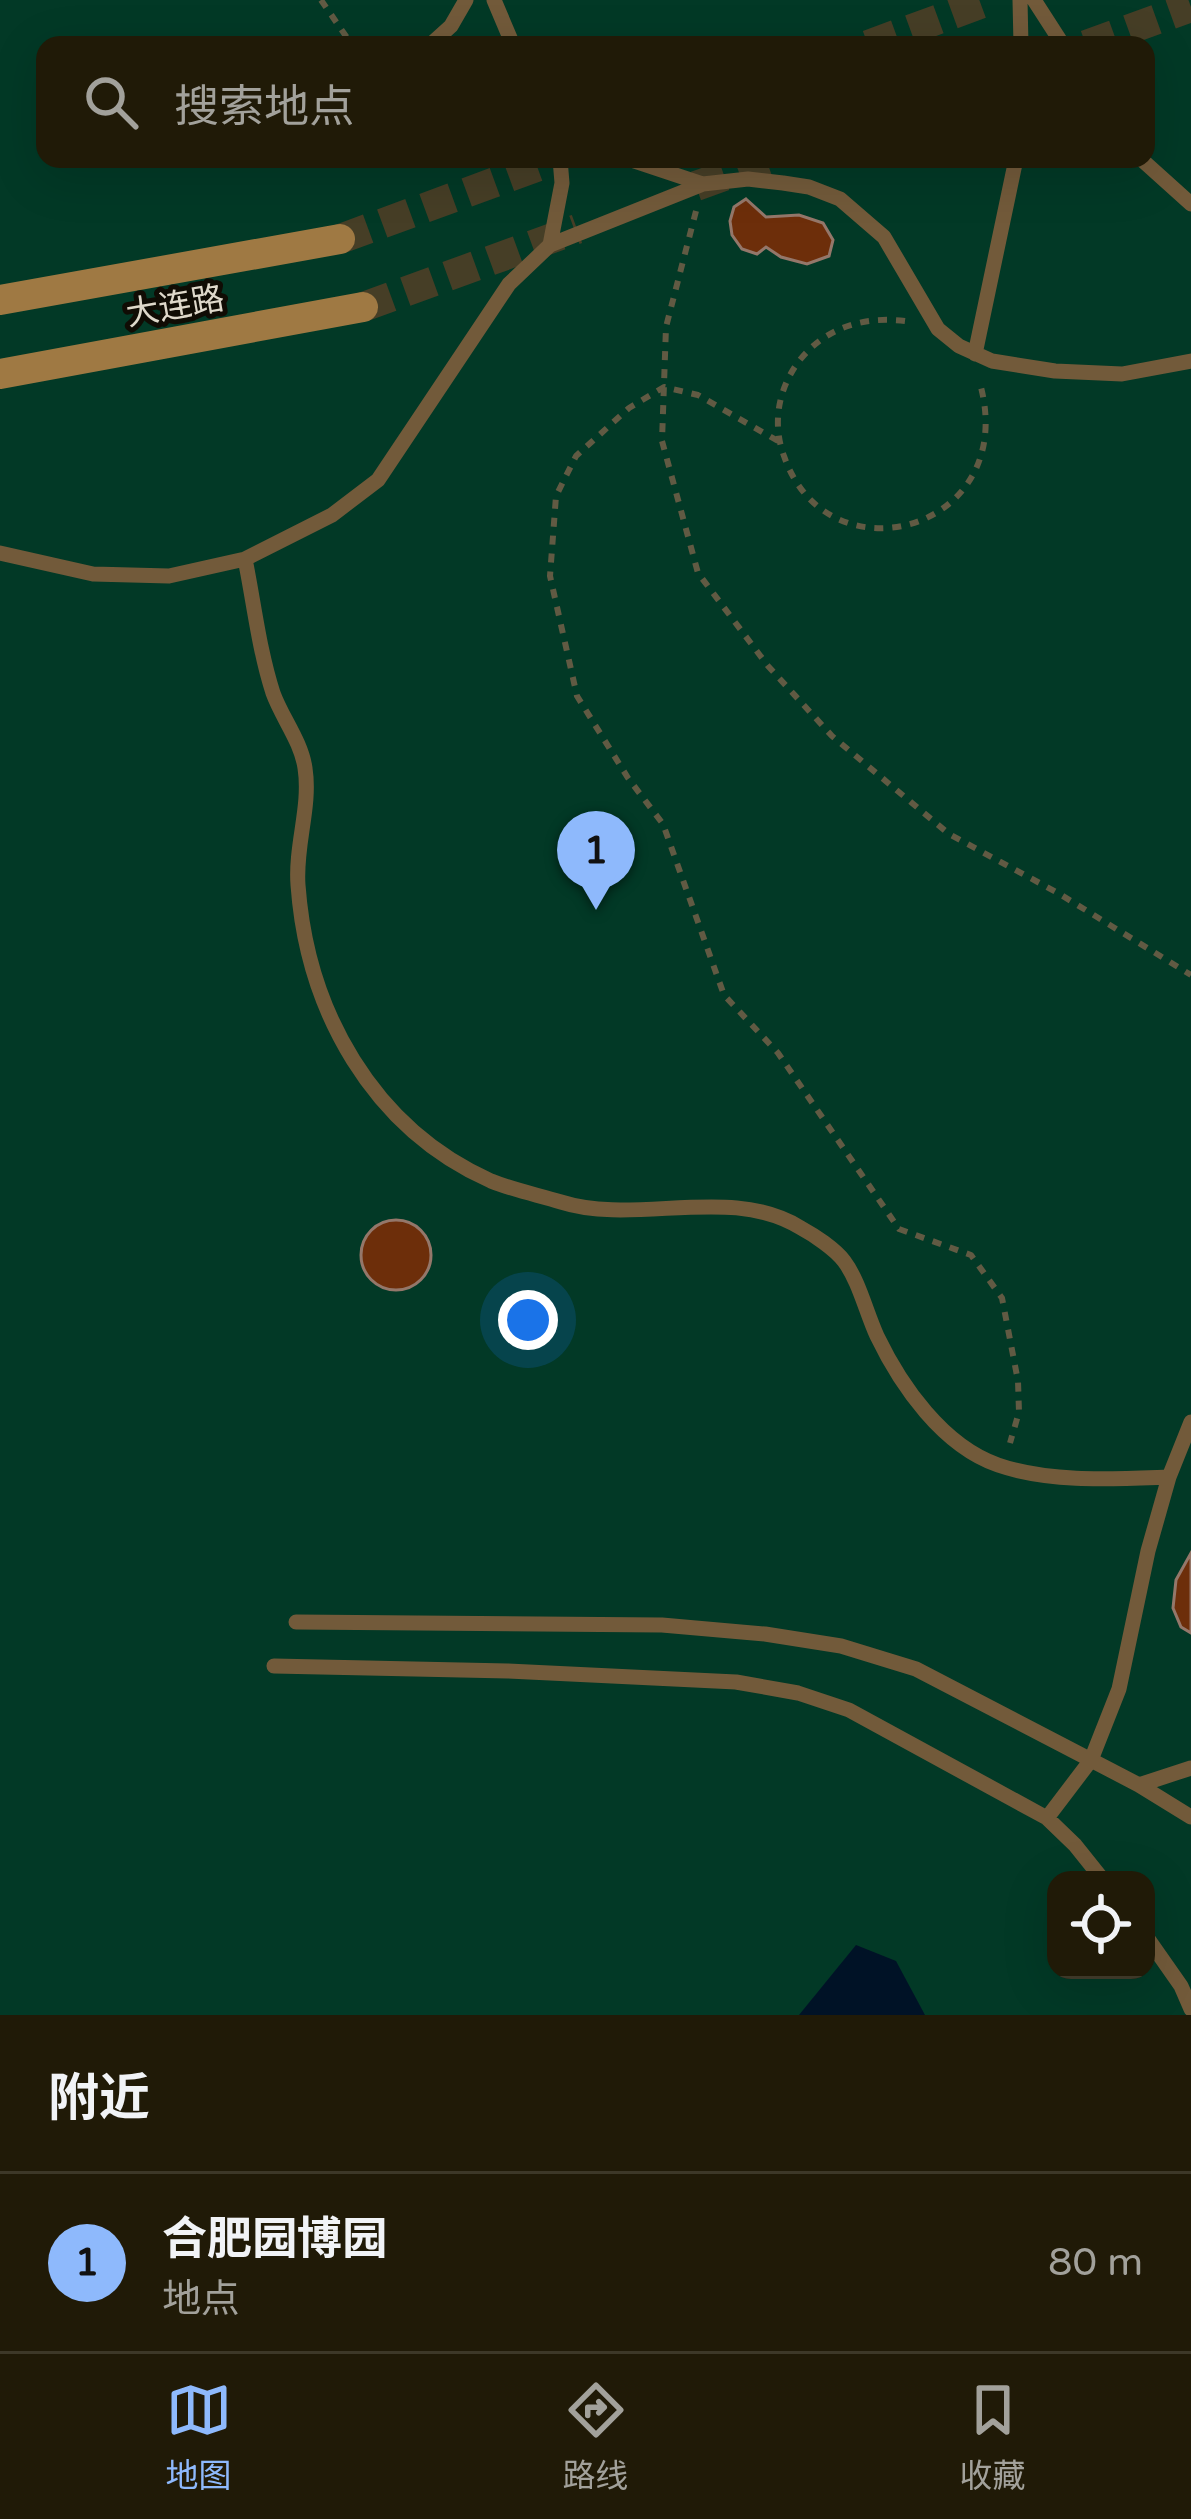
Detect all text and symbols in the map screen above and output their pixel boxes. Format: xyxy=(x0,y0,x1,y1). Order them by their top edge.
search box xyxy=(36,36,1155,168)
icon: search xyxy=(78,69,144,135)
text: 搜索地点 xyxy=(174,81,354,135)
street label: 大连路 xyxy=(123,279,227,334)
pin: 1 xyxy=(557,811,635,910)
your location xyxy=(498,1290,558,1350)
map controls xyxy=(1047,1871,1155,1979)
button: locate xyxy=(1047,1871,1155,1979)
text: 附近 xyxy=(48,2068,150,2130)
text: 合肥园博园 xyxy=(162,2213,387,2267)
text: 1 xyxy=(75,2239,99,2286)
text: 80 m xyxy=(1048,2239,1143,2286)
text: 地点 xyxy=(162,2276,240,2323)
tab: 地图 xyxy=(166,2377,232,2497)
tab: 路线 xyxy=(563,2377,629,2497)
tab: 收藏 xyxy=(960,2377,1026,2497)

